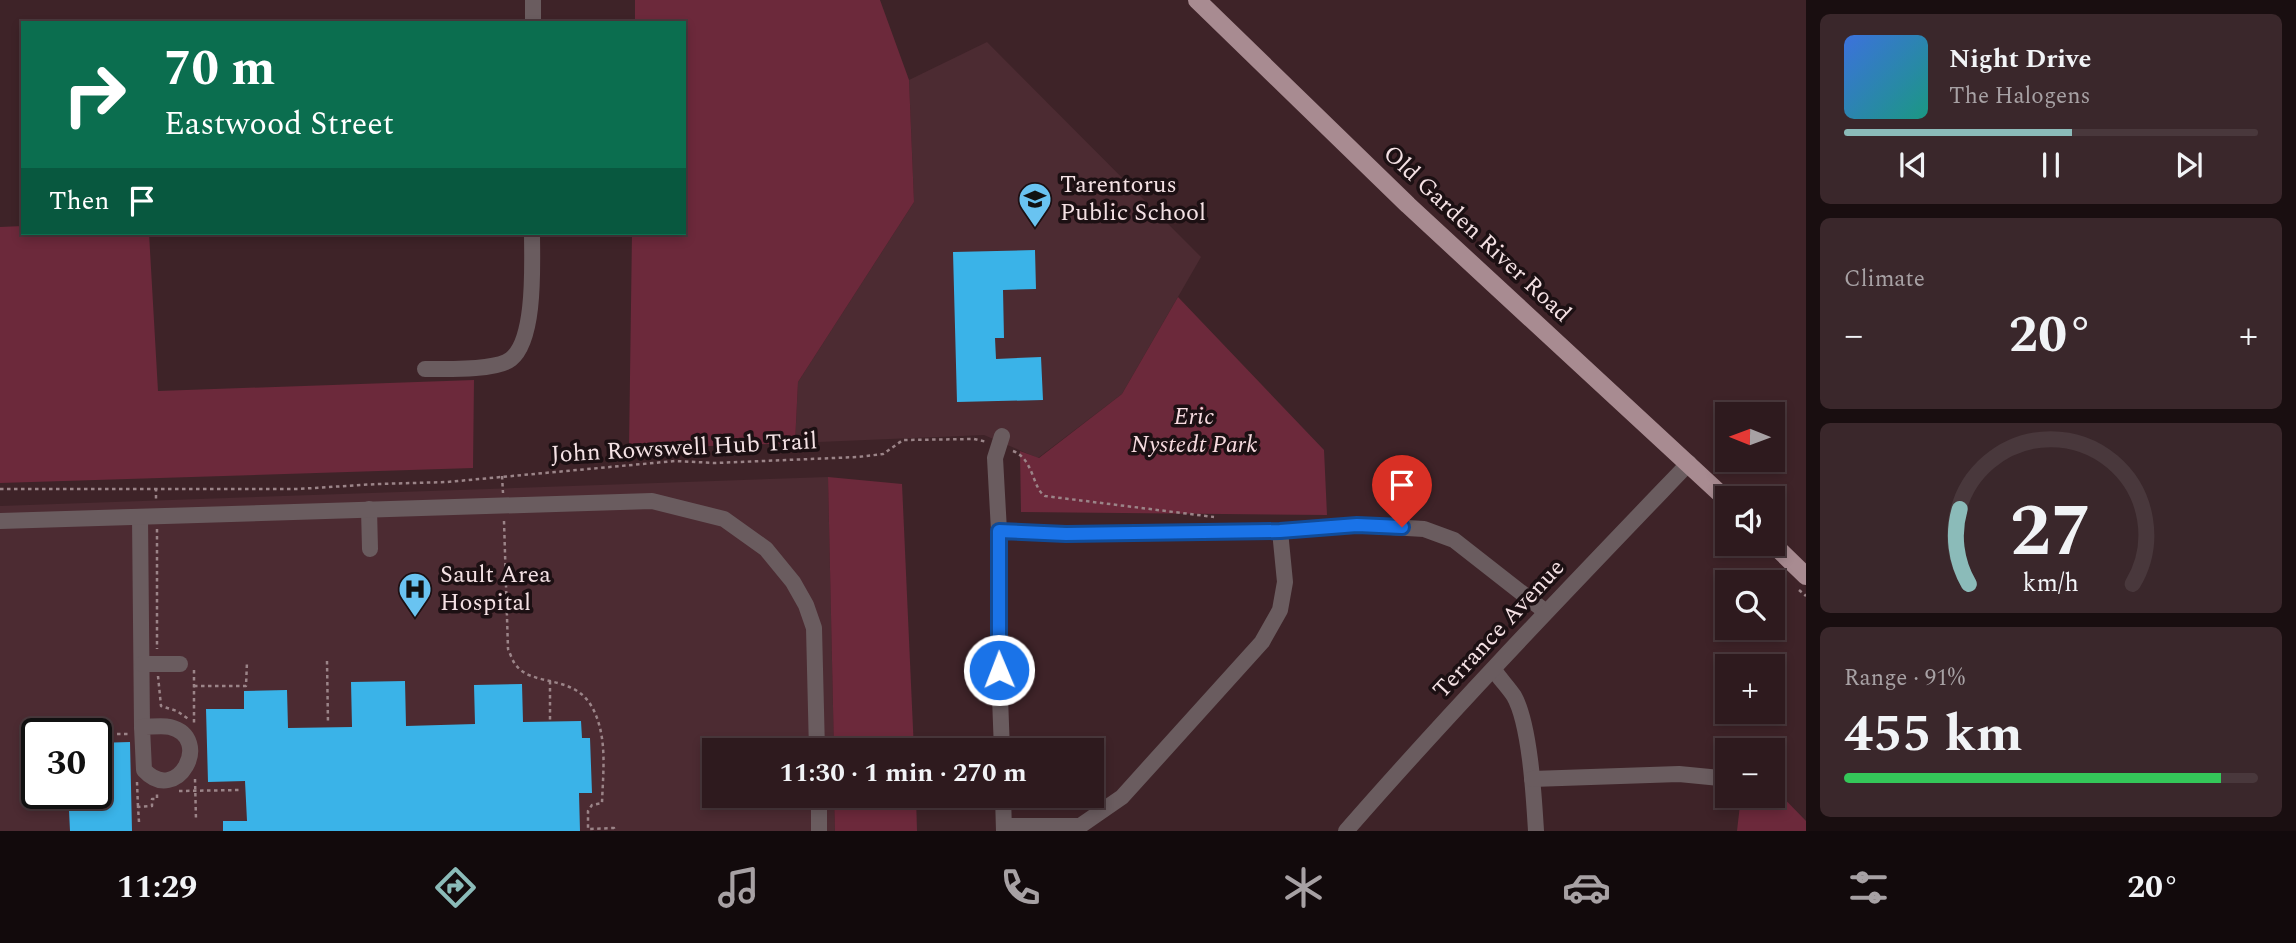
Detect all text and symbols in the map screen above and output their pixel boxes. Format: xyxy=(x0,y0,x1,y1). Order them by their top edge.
text: 70 m xyxy=(164,32,275,107)
text: Night Drive xyxy=(1949,39,2091,79)
icon: right xyxy=(49,49,140,140)
text: The Halogens xyxy=(1949,79,2091,114)
text: Eastwood Street xyxy=(164,100,394,149)
street label: Old Garden River Road xyxy=(1375,137,1579,331)
icon: previous xyxy=(1894,146,1932,184)
icon: pause xyxy=(2032,146,2070,184)
icon: next xyxy=(2170,146,2208,184)
place label: Tarentorus Public School xyxy=(1060,167,1206,231)
school or university icon: Tarentorus Public School xyxy=(1016,180,1054,229)
text: Then xyxy=(49,181,109,221)
icon: arrive xyxy=(123,182,161,220)
text: Climate xyxy=(1844,262,1925,297)
text: 20° xyxy=(2009,296,2093,375)
text: − xyxy=(1844,307,1863,365)
text: + xyxy=(2239,307,2258,365)
park label: Eric Nystedt Park xyxy=(1131,399,1257,463)
north arrow xyxy=(1715,402,1785,472)
map controls xyxy=(1715,402,1785,808)
street label: John Rowswell Hub Trail xyxy=(550,423,818,473)
pin xyxy=(1372,455,1432,527)
icon: arrive xyxy=(1383,466,1421,504)
text: 27 xyxy=(2010,477,2092,588)
button: sound xyxy=(1715,486,1785,556)
street label: Terrance Avenue xyxy=(1424,551,1574,707)
place label: Sault Area Hospital xyxy=(440,557,551,621)
text: km/h xyxy=(2023,564,2079,602)
hospital icon: Sault Area Hospital xyxy=(396,570,434,619)
button: search xyxy=(1715,570,1785,640)
position arrow xyxy=(962,633,1036,707)
button: + xyxy=(1715,654,1785,724)
text: Range · 91% xyxy=(1844,661,1965,696)
text: 455 km xyxy=(1844,695,2023,774)
speed limit sign: 30 xyxy=(21,718,112,809)
button: − xyxy=(1715,738,1785,808)
text: 11:30 · 1 min · 270 m xyxy=(779,753,1027,793)
text: 11:29 xyxy=(117,863,197,912)
icon: directions xyxy=(431,863,480,912)
icon: music xyxy=(714,863,763,912)
icon: phone xyxy=(996,863,1045,912)
icon: climate xyxy=(1279,863,1328,912)
icon: car xyxy=(1562,863,1611,912)
icon: filters xyxy=(1844,863,1893,912)
text: 20° xyxy=(2127,863,2179,912)

